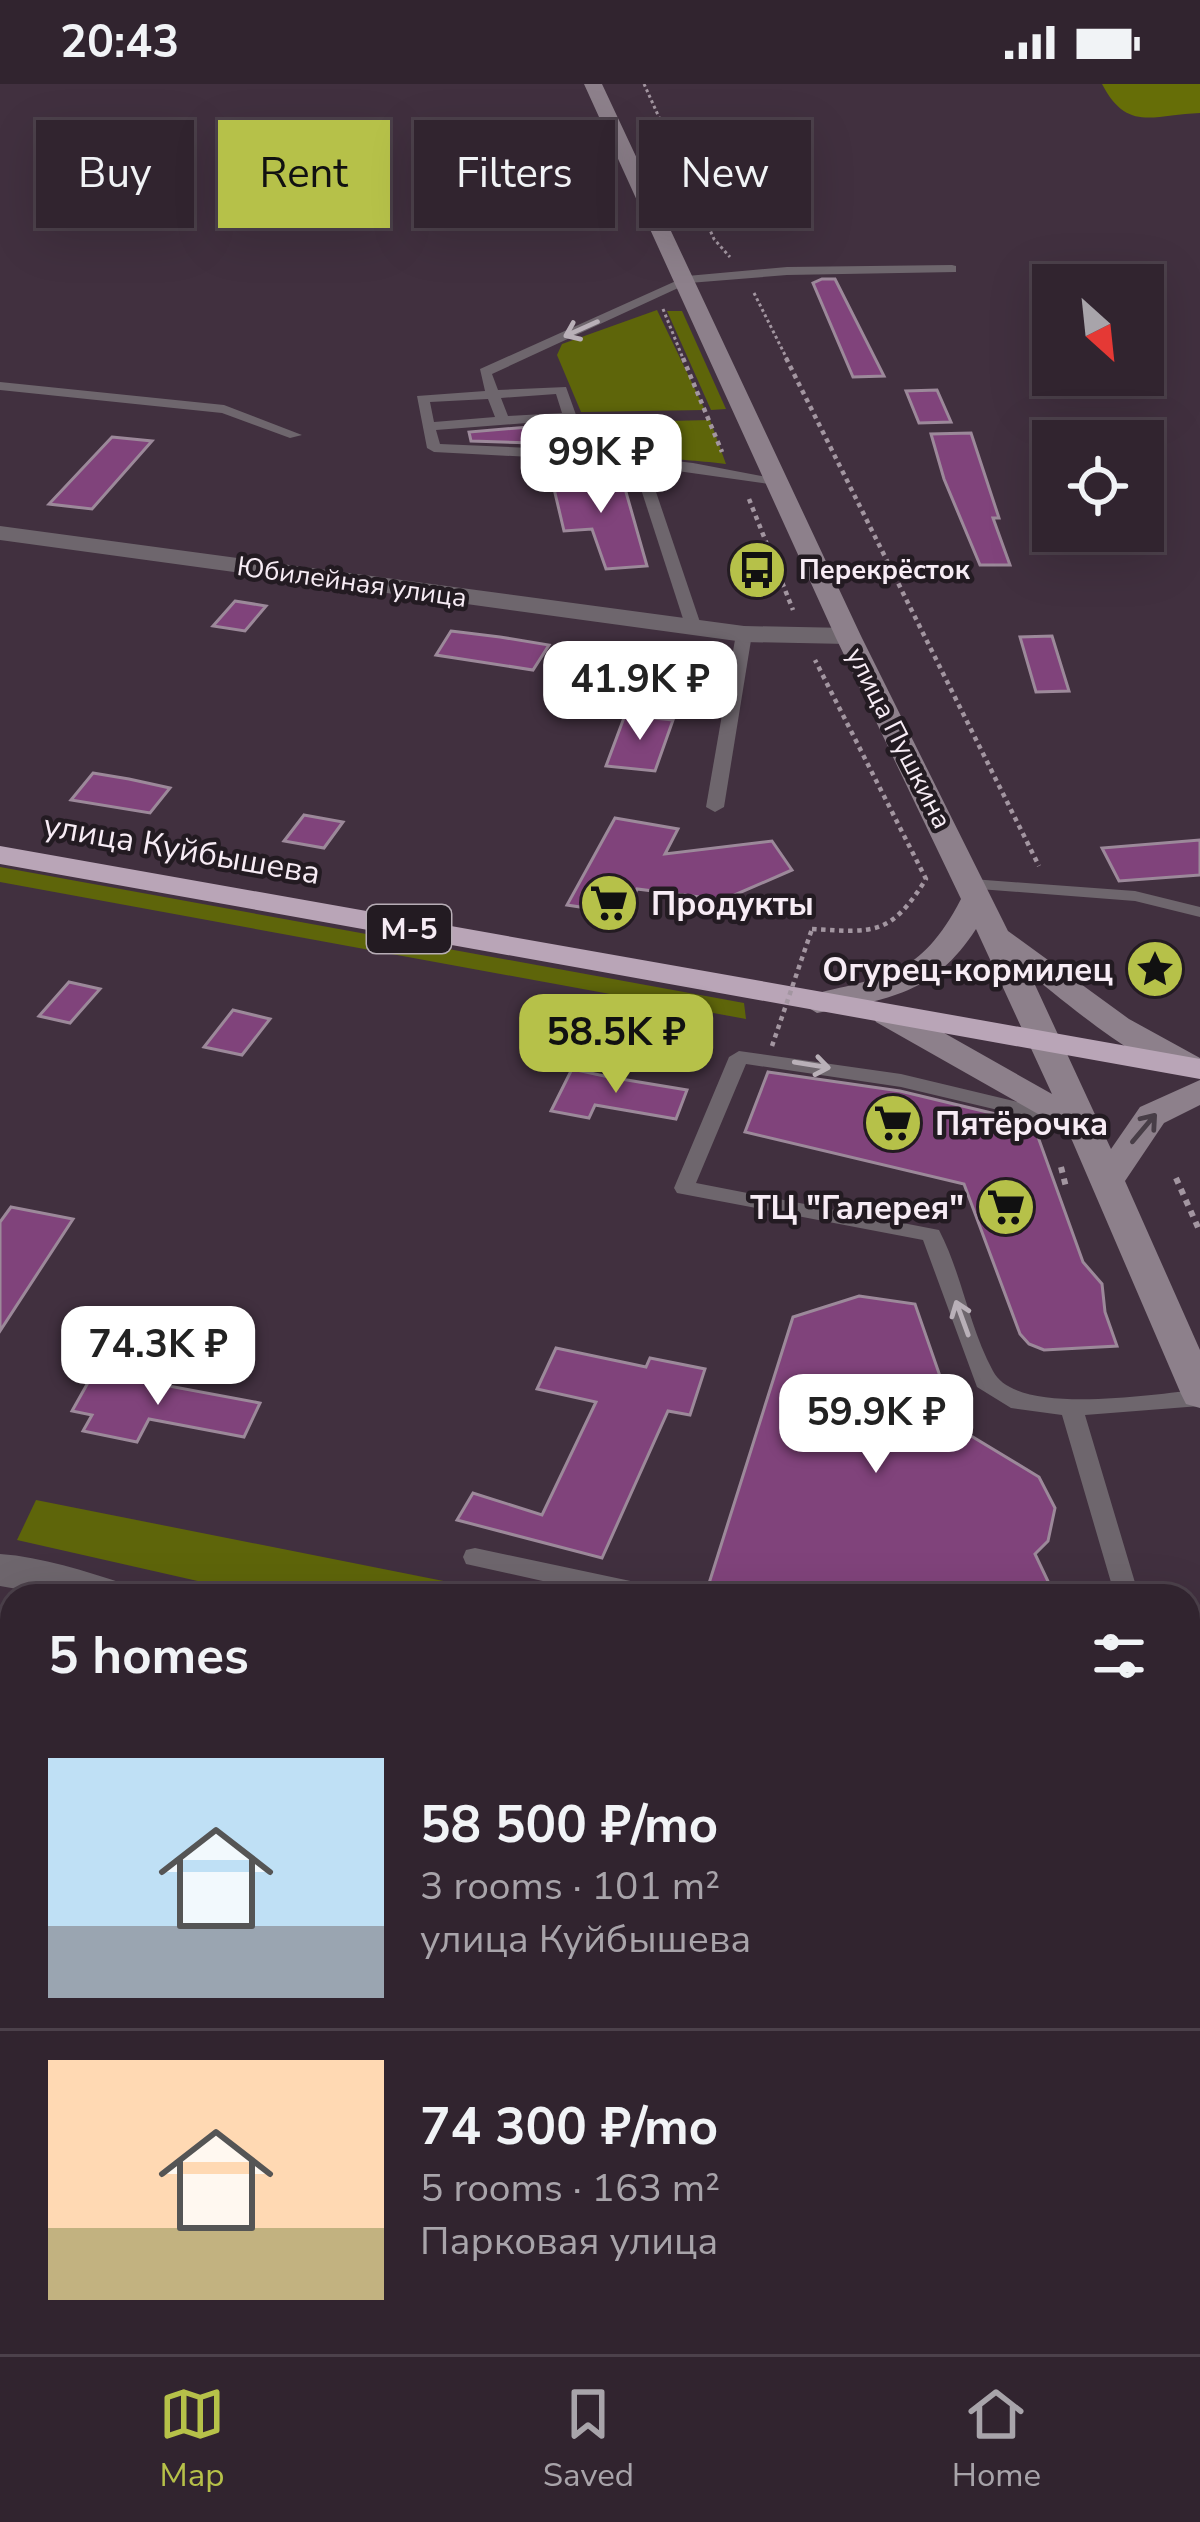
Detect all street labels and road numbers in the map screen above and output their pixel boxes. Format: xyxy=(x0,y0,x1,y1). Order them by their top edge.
street label: Юбилейная улица xyxy=(235,548,469,617)
street label: улица Пушкина xyxy=(837,641,960,835)
street label: улица Куйбышева xyxy=(40,803,324,896)
road number: М-5 xyxy=(367,905,451,953)

